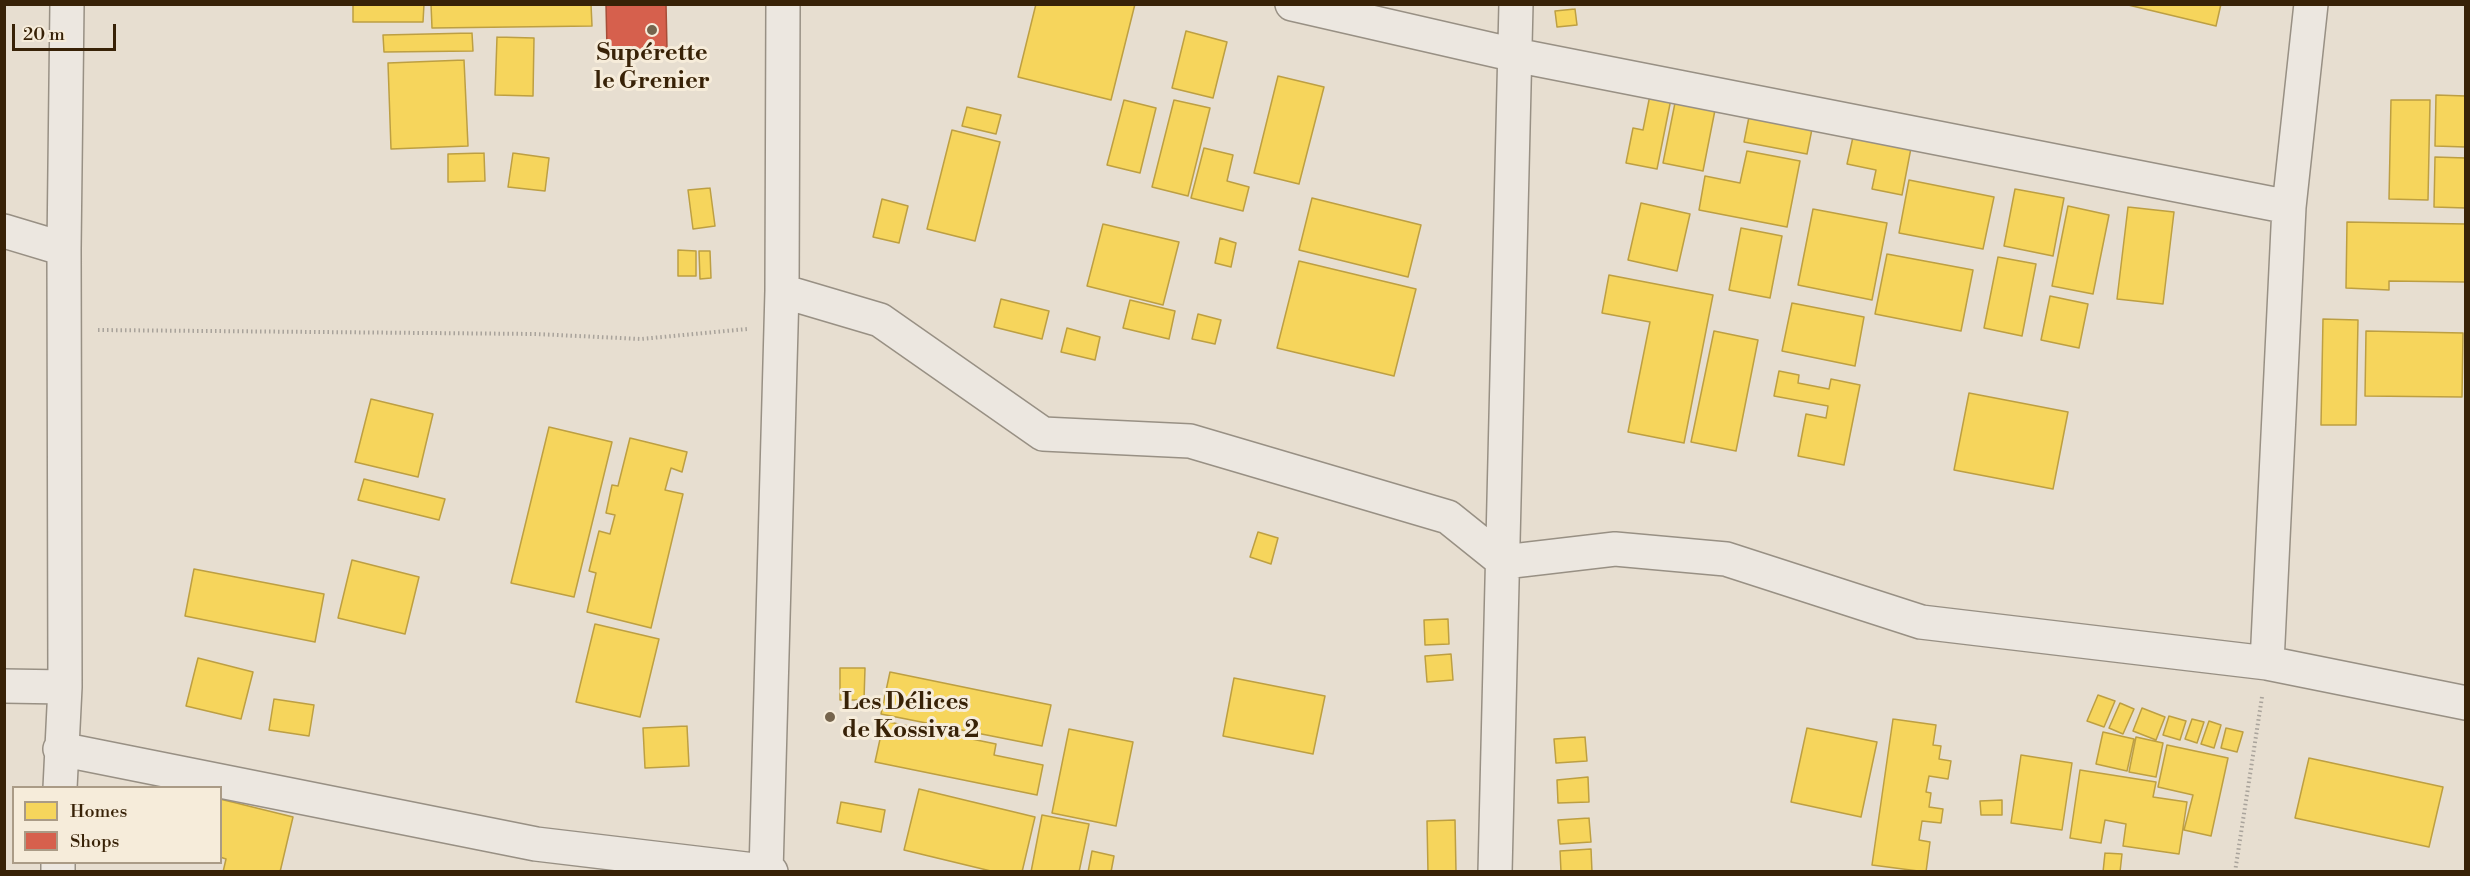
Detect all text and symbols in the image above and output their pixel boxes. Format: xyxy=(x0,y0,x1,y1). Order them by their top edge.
scale bar xyxy=(15,12,118,50)
text: 20 m xyxy=(23,23,65,46)
marker: Supérette le Grenier xyxy=(645,23,659,37)
place label: Supérette le Grenier xyxy=(594,40,710,96)
place label: Les Délices de Kossiva 2 xyxy=(842,689,979,745)
marker: Les Délices de Kossiva 2 xyxy=(823,710,837,724)
legend xyxy=(12,786,222,864)
text: Homes xyxy=(70,800,127,823)
text: Shops xyxy=(70,830,119,853)

